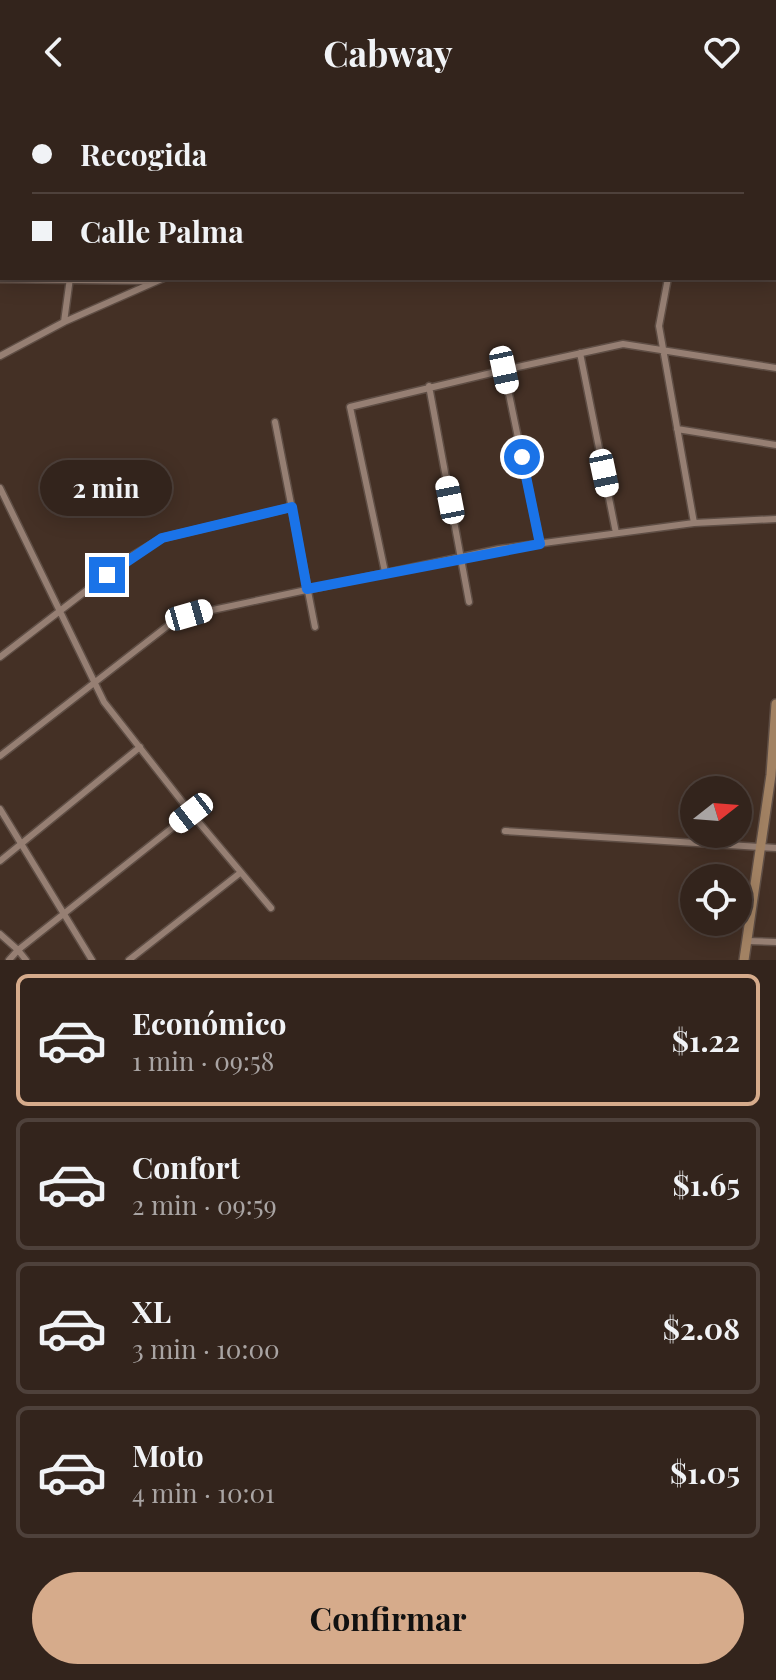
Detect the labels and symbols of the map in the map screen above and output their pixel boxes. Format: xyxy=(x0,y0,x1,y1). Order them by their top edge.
car xyxy=(487,344,521,396)
route start xyxy=(504,439,540,475)
car xyxy=(587,447,621,499)
callout: 2 min xyxy=(41,459,173,515)
car xyxy=(434,474,466,526)
route end xyxy=(89,557,125,593)
car xyxy=(163,597,215,633)
north arrow xyxy=(680,776,752,848)
car xyxy=(165,789,217,837)

